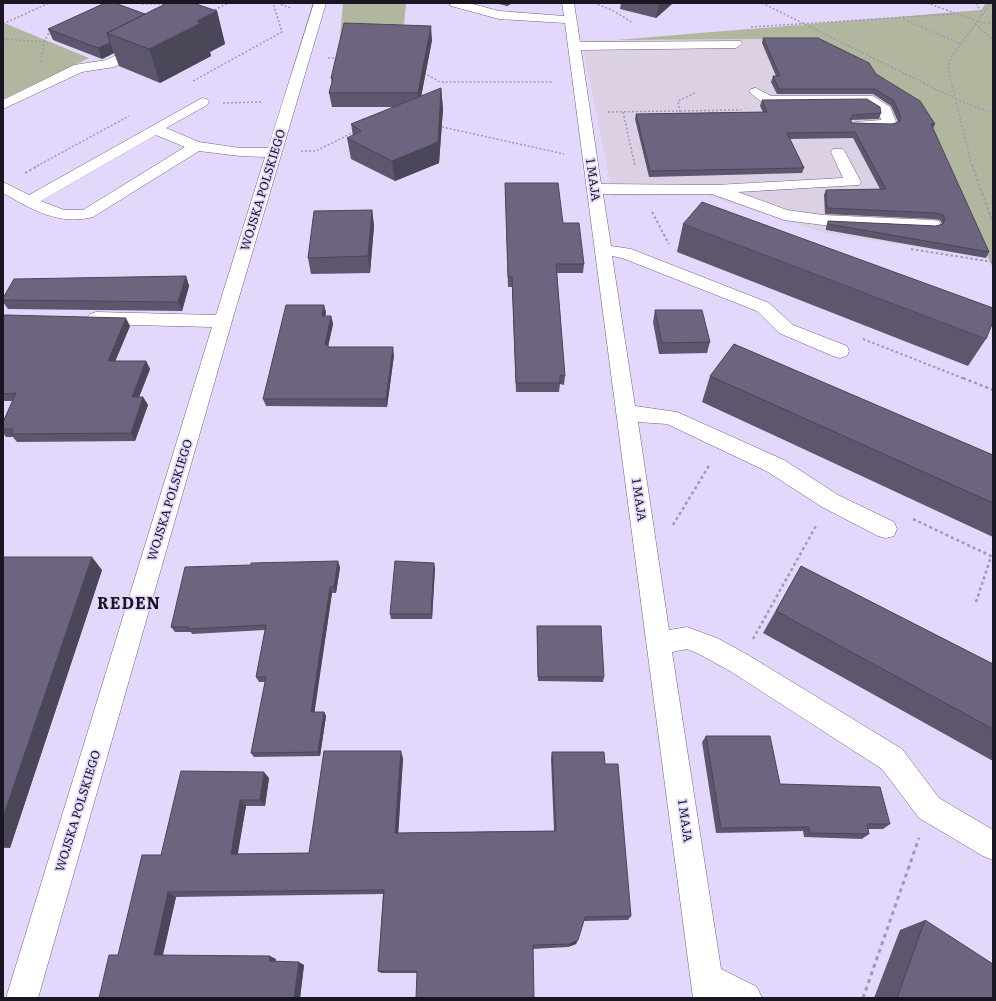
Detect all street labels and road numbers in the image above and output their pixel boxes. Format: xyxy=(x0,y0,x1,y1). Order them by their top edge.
street label: WOJSKA POLSKIEGO xyxy=(235,127,289,253)
street label: 1 MAJA xyxy=(582,157,606,202)
street label: WOJSKA POLSKIEGO xyxy=(142,437,196,563)
street label: 1 MAJA xyxy=(628,477,652,522)
street label: WOJSKA POLSKIEGO xyxy=(50,748,104,874)
street label: 1 MAJA xyxy=(674,798,698,843)

